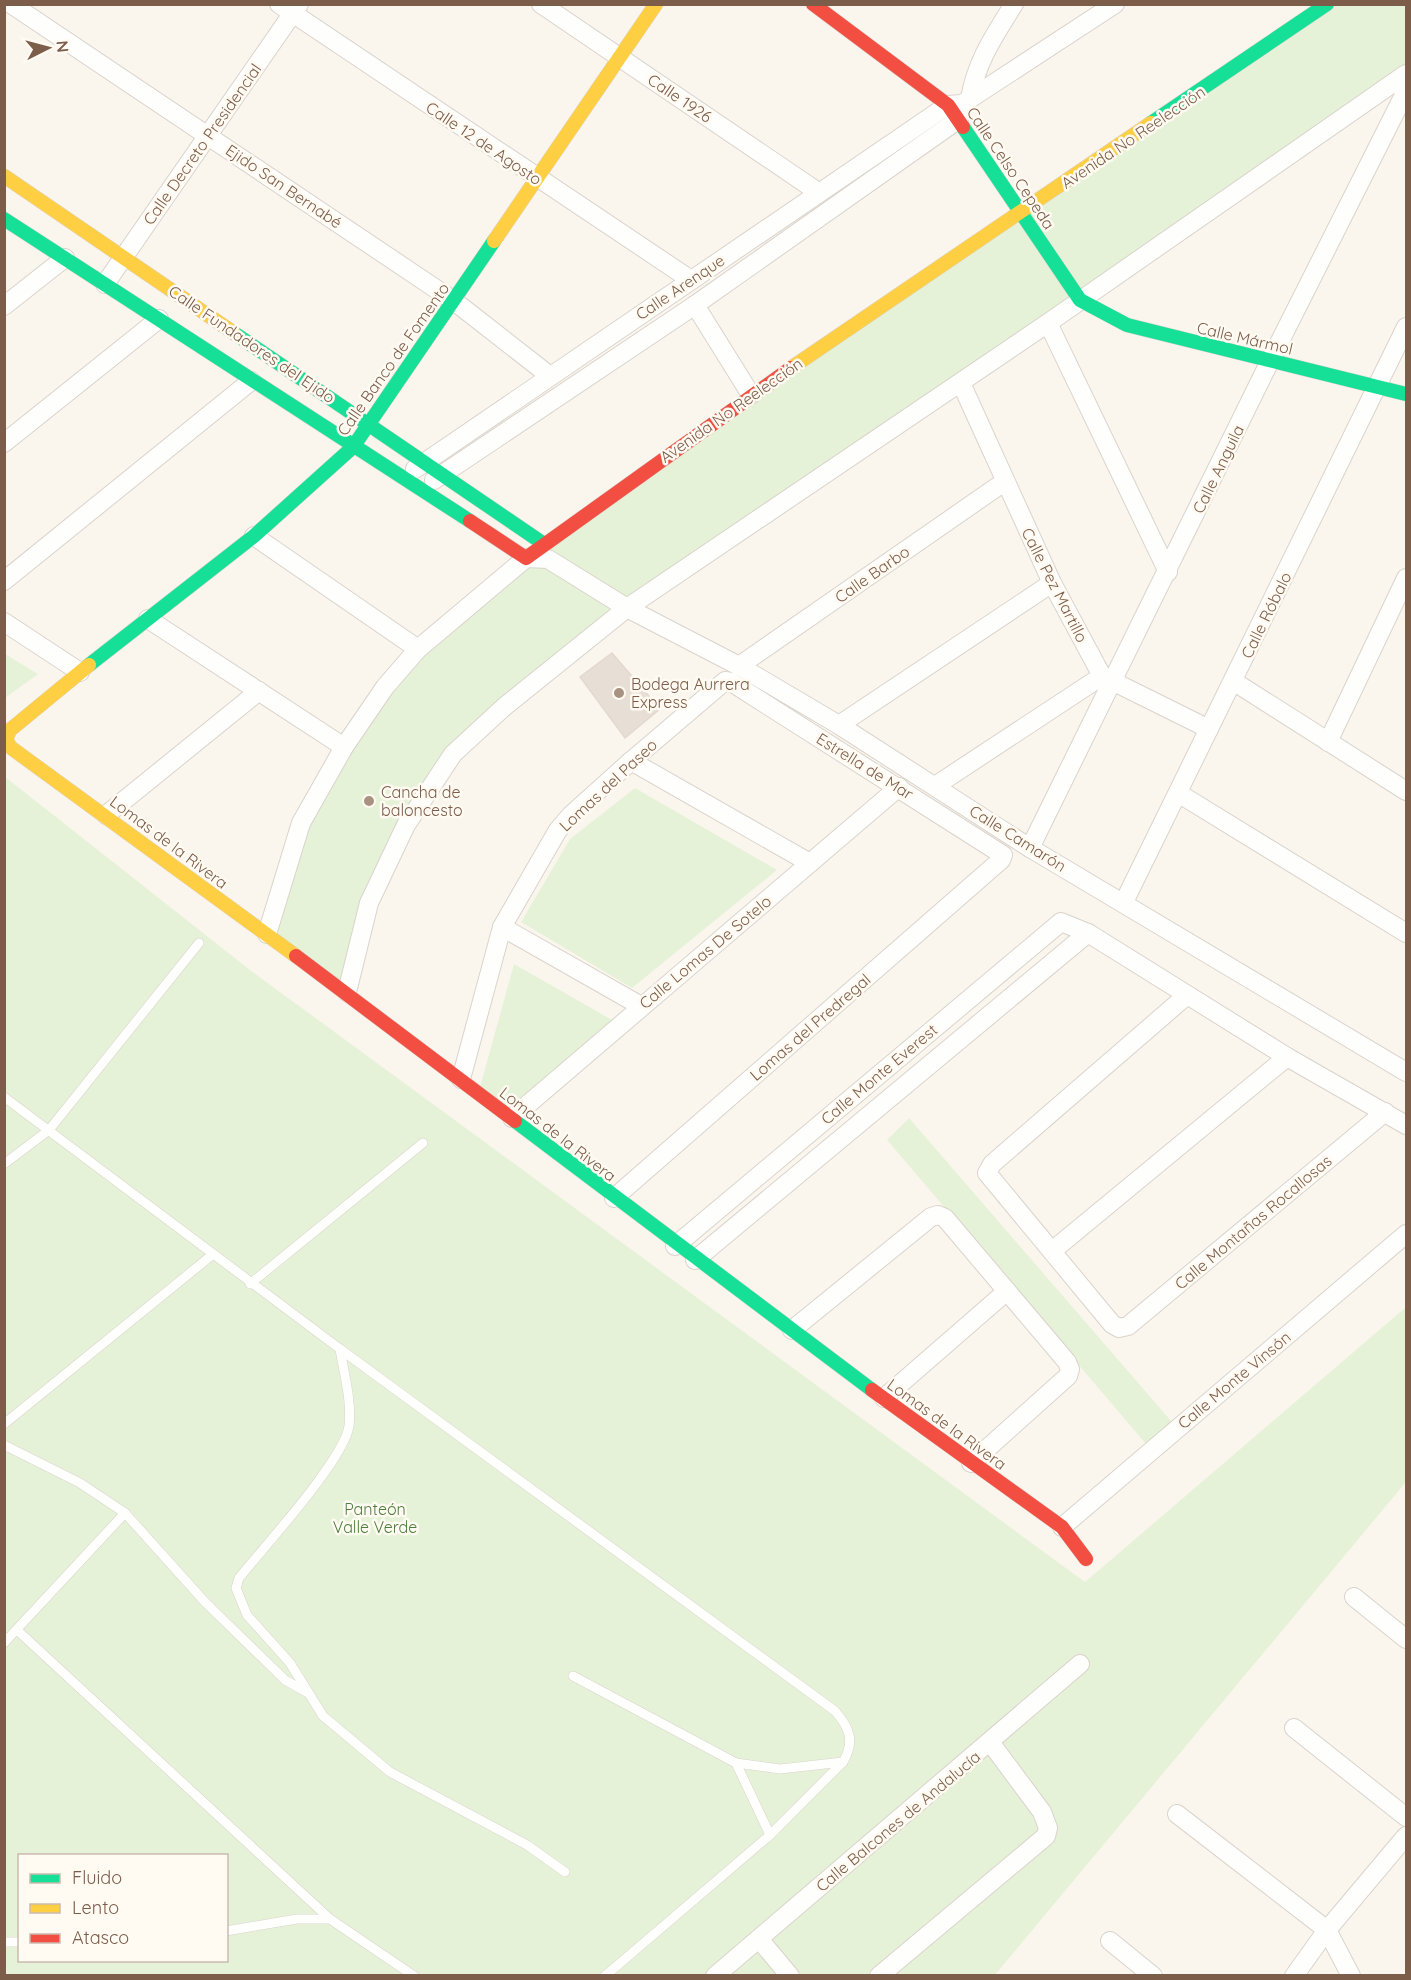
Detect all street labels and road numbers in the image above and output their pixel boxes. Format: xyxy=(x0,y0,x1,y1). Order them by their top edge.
street label: Calle Decreto Presidencial xyxy=(139,59,265,229)
street label: Calle 1926 xyxy=(644,69,716,127)
street label: Avenida No Reelección xyxy=(1057,81,1209,193)
street label: Calle 12 de Agosto xyxy=(422,97,546,189)
street label: Calle Celso Cepeda xyxy=(963,103,1059,233)
street label: Ejido San Bernabé xyxy=(222,140,346,232)
street label: Calle Arenque xyxy=(632,250,728,324)
street label: Calle Banco de Fomento xyxy=(333,279,453,439)
street label: Calle Fundadores del Ejido xyxy=(165,281,339,407)
street label: Calle Mármol xyxy=(1195,317,1295,359)
street label: Avenida No Reelección xyxy=(656,353,806,467)
street label: Calle Anguila xyxy=(1188,421,1248,517)
street label: Calle Pez Martillo xyxy=(1017,524,1093,646)
street label: Calle Barbo xyxy=(831,541,913,607)
street label: Calle Róbalo xyxy=(1236,568,1296,662)
street label: Estrella de Mar xyxy=(813,728,917,804)
street label: Lomas del Paseo xyxy=(555,735,661,835)
street label: Lomas de la Rivera xyxy=(106,791,232,893)
street label: Calle Camarón xyxy=(966,800,1070,876)
street label: Calle Lomas De Sotelo xyxy=(635,891,775,1013)
street label: Lomas del Predregal xyxy=(746,969,874,1085)
street label: Calle Monte Everest xyxy=(817,1020,941,1128)
street label: Lomas de la Rivera xyxy=(496,1082,620,1186)
street label: Calle Montañas Rocallosas xyxy=(1170,1150,1336,1294)
street label: Calle Monte Vinsón xyxy=(1173,1327,1295,1433)
street label: Lomas de la Rivera xyxy=(884,1374,1010,1474)
street label: Calle Balcones de Andalucía xyxy=(812,1746,984,1896)

